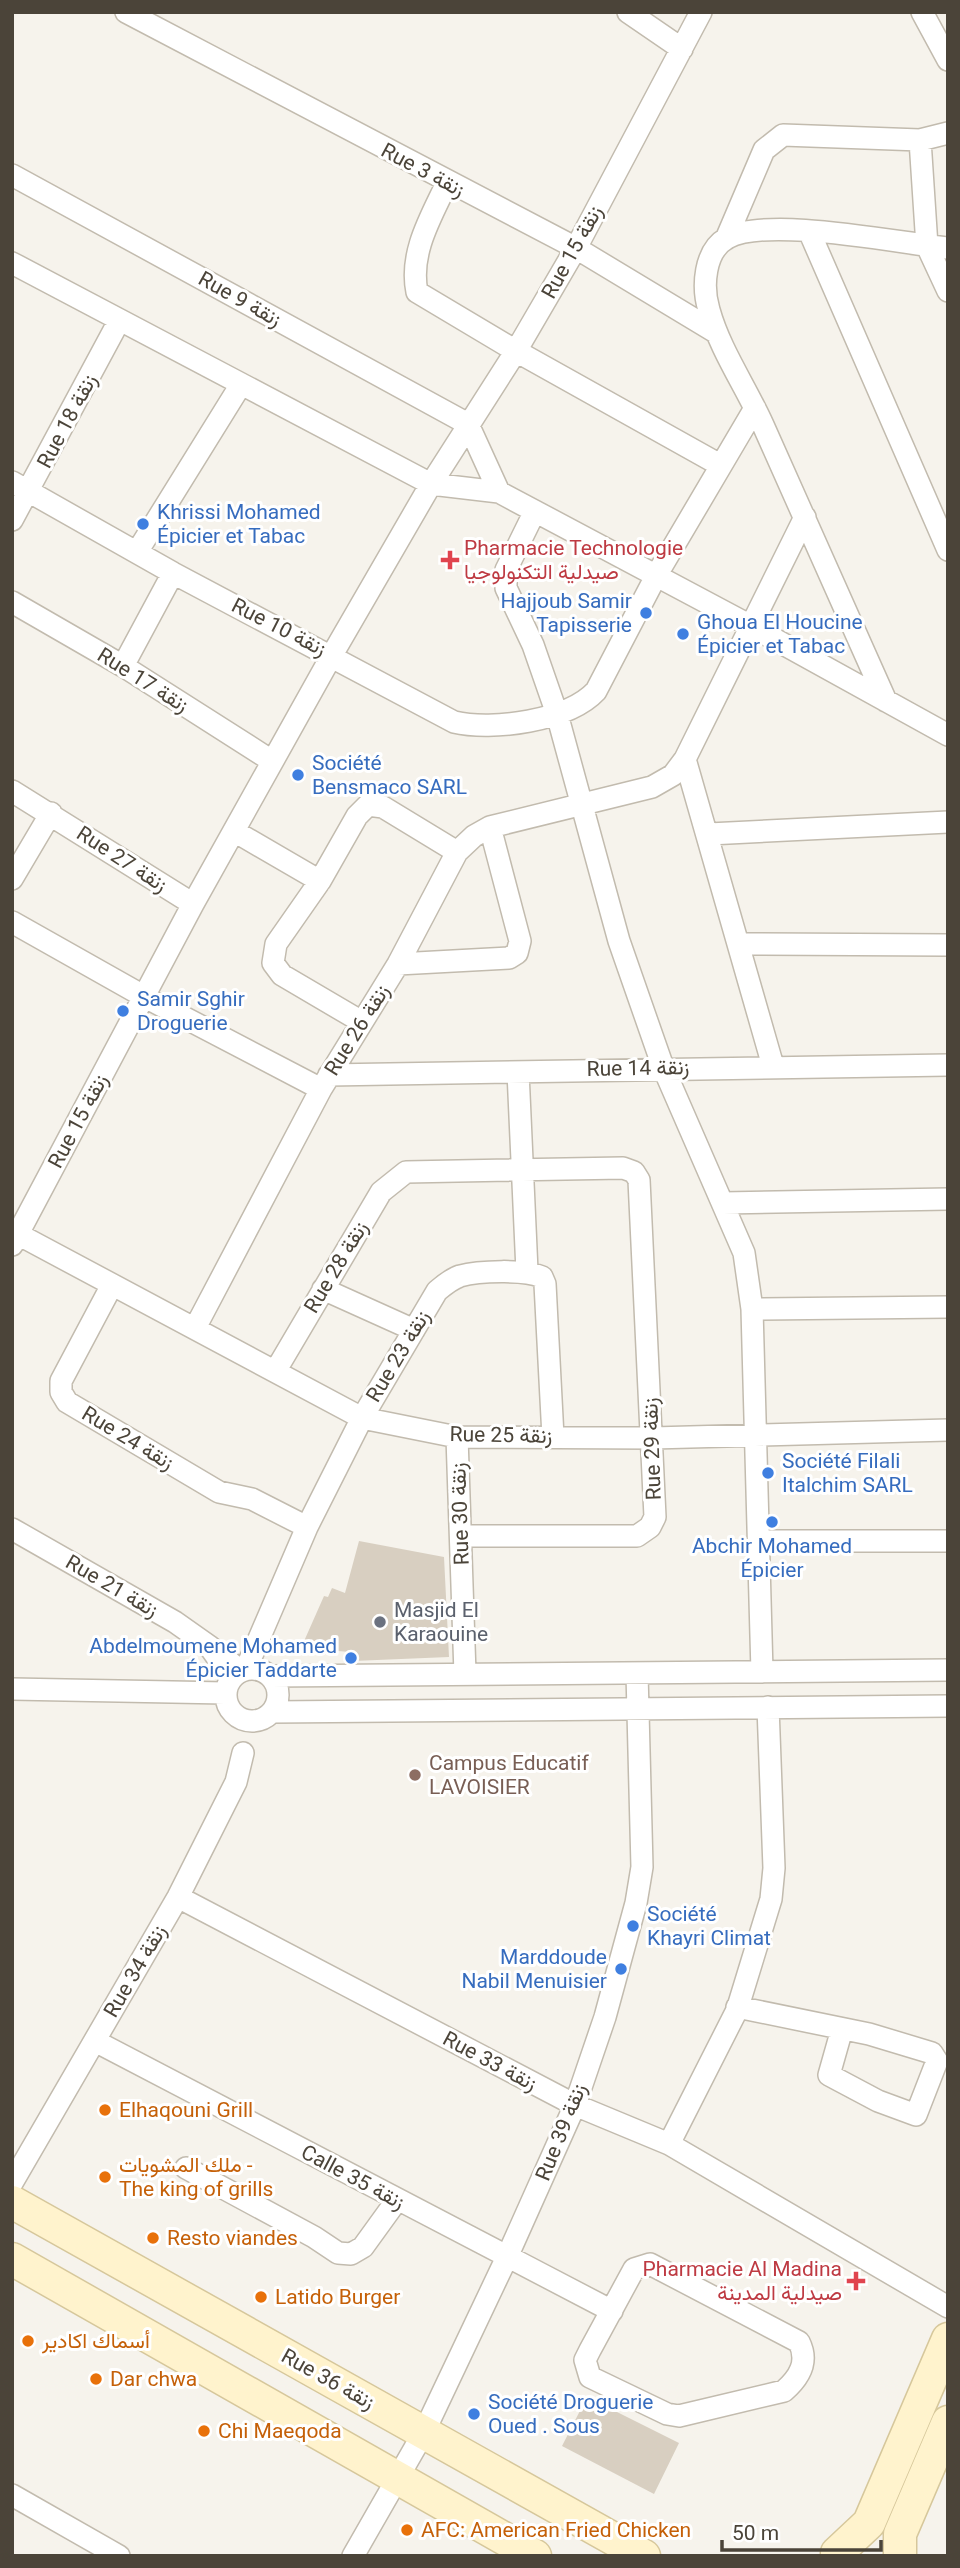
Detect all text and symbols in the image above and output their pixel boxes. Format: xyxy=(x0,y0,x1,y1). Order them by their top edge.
street label: Rue 3 زنقة xyxy=(377,138,469,203)
street label: Rue 15 زنقة xyxy=(537,201,608,303)
street label: Rue 9 زنقة xyxy=(194,266,286,332)
street label: Rue 18 زنقة xyxy=(32,370,103,472)
place label: Khrissi Mohamed Épicier et Tabac xyxy=(157,500,321,548)
marker: Khrissi Mohamed Épicier et Tabac xyxy=(135,516,151,532)
place label: Pharmacie Technologie صيدلية التكنولوجيا xyxy=(464,536,683,585)
marker: Pharmacie Technologie صيدلية التكنولوجيا xyxy=(442,552,458,568)
place label: Hajjoub Samir Tapisserie xyxy=(500,589,632,637)
street label: Rue 10 زنقة xyxy=(227,593,330,662)
marker: Hajjoub Samir Tapisserie xyxy=(638,605,654,621)
place label: Ghoua El Houcine Épicier et Tabac xyxy=(697,610,863,658)
marker: Ghoua El Houcine Épicier et Tabac xyxy=(675,626,691,642)
street label: Rue 17 زنقة xyxy=(93,643,193,718)
place label: Société Bensmaco SARL xyxy=(312,751,467,799)
marker: Société Bensmaco SARL xyxy=(290,767,306,783)
street label: Rue 27 زنقة xyxy=(72,821,172,898)
street label: Rue 26 زنقة xyxy=(320,980,395,1080)
place label: Samir Sghir Droguerie xyxy=(137,987,245,1035)
marker: Samir Sghir Droguerie xyxy=(115,1003,131,1019)
street label: Rue 14 زنقة xyxy=(586,1055,690,1082)
street label: Rue 15 زنقة xyxy=(43,1070,114,1172)
street label: Rue 28 زنقة xyxy=(299,1217,374,1318)
street label: Rue 23 زنقة xyxy=(361,1306,436,1407)
street label: Rue 29 زنقة xyxy=(638,1397,667,1501)
street label: Rue 24 زنقة xyxy=(77,1401,178,1476)
street label: Rue 25 زنقة xyxy=(449,1422,553,1449)
place label: Société Filali Italchim SARL xyxy=(782,1449,913,1497)
street label: Rue 30 زنقة xyxy=(446,1462,475,1566)
marker: Société Filali Italchim SARL xyxy=(760,1465,776,1481)
marker: Abchir Mohamed Épicier xyxy=(764,1514,780,1530)
place label: Abchir Mohamed Épicier xyxy=(692,1534,852,1582)
street label: Rue 21 زنقة xyxy=(61,1550,163,1623)
place label: Masjid El Karaouine xyxy=(394,1598,488,1646)
marker: Masjid El Karaouine xyxy=(372,1614,388,1630)
place label: Abdelmoumene Mohamed Épicier Taddarte xyxy=(89,1634,337,1682)
marker: Abdelmoumene Mohamed Épicier Taddarte xyxy=(343,1650,359,1666)
place label: Campus Educatif LAVOISIER xyxy=(429,1751,589,1799)
marker: Campus Educatif LAVOISIER xyxy=(407,1767,423,1783)
place label: Société Khayri Climat xyxy=(647,1902,771,1950)
marker: Société Khayri Climat xyxy=(625,1918,641,1934)
street label: Rue 34 زنقة xyxy=(99,1920,172,2022)
place label: Marddoude Nabil Menuisier xyxy=(461,1945,607,1993)
marker: Marddoude Nabil Menuisier xyxy=(613,1961,629,1977)
street label: Rue 33 زنقة xyxy=(439,2026,541,2097)
street label: Rue 39 زنقة xyxy=(531,2080,592,2185)
place label: Elhaqouni Grill xyxy=(119,2098,253,2122)
marker: Elhaqouni Grill xyxy=(97,2102,113,2118)
street label: Calle 35 زنقة xyxy=(297,2140,409,2215)
place label: ملك المشويات - The king of grills xyxy=(119,2153,273,2201)
marker: ملك المشويات - The king of grills xyxy=(97,2169,113,2185)
place label: Resto viandes xyxy=(167,2226,298,2250)
marker: Resto viandes xyxy=(145,2230,161,2246)
place label: Pharmacie Al Madina صيدلية المدينة xyxy=(643,2257,842,2305)
marker: Pharmacie Al Madina صيدلية المدينة xyxy=(848,2273,864,2289)
place label: Latido Burger xyxy=(275,2285,400,2309)
marker: Latido Burger xyxy=(253,2289,269,2305)
place label: أسماك اكادير xyxy=(41,2329,150,2354)
marker: أسماك اكادير xyxy=(20,2333,36,2349)
street label: Rue 36 زنقة xyxy=(277,2344,379,2415)
place label: Dar chwa xyxy=(110,2367,197,2391)
marker: Dar chwa xyxy=(88,2371,104,2387)
place label: Société Droguerie Oued . Sous xyxy=(488,2390,653,2438)
marker: Société Droguerie Oued . Sous xyxy=(466,2406,482,2422)
place label: Chi Maeqoda xyxy=(218,2419,342,2443)
marker: Chi Maeqoda xyxy=(196,2423,212,2439)
scale bar xyxy=(722,2508,881,2552)
place label: AFC: American Fried Chicken xyxy=(421,2518,691,2542)
text: 50 m xyxy=(732,2521,779,2545)
marker: AFC: American Fried Chicken xyxy=(399,2522,415,2538)

